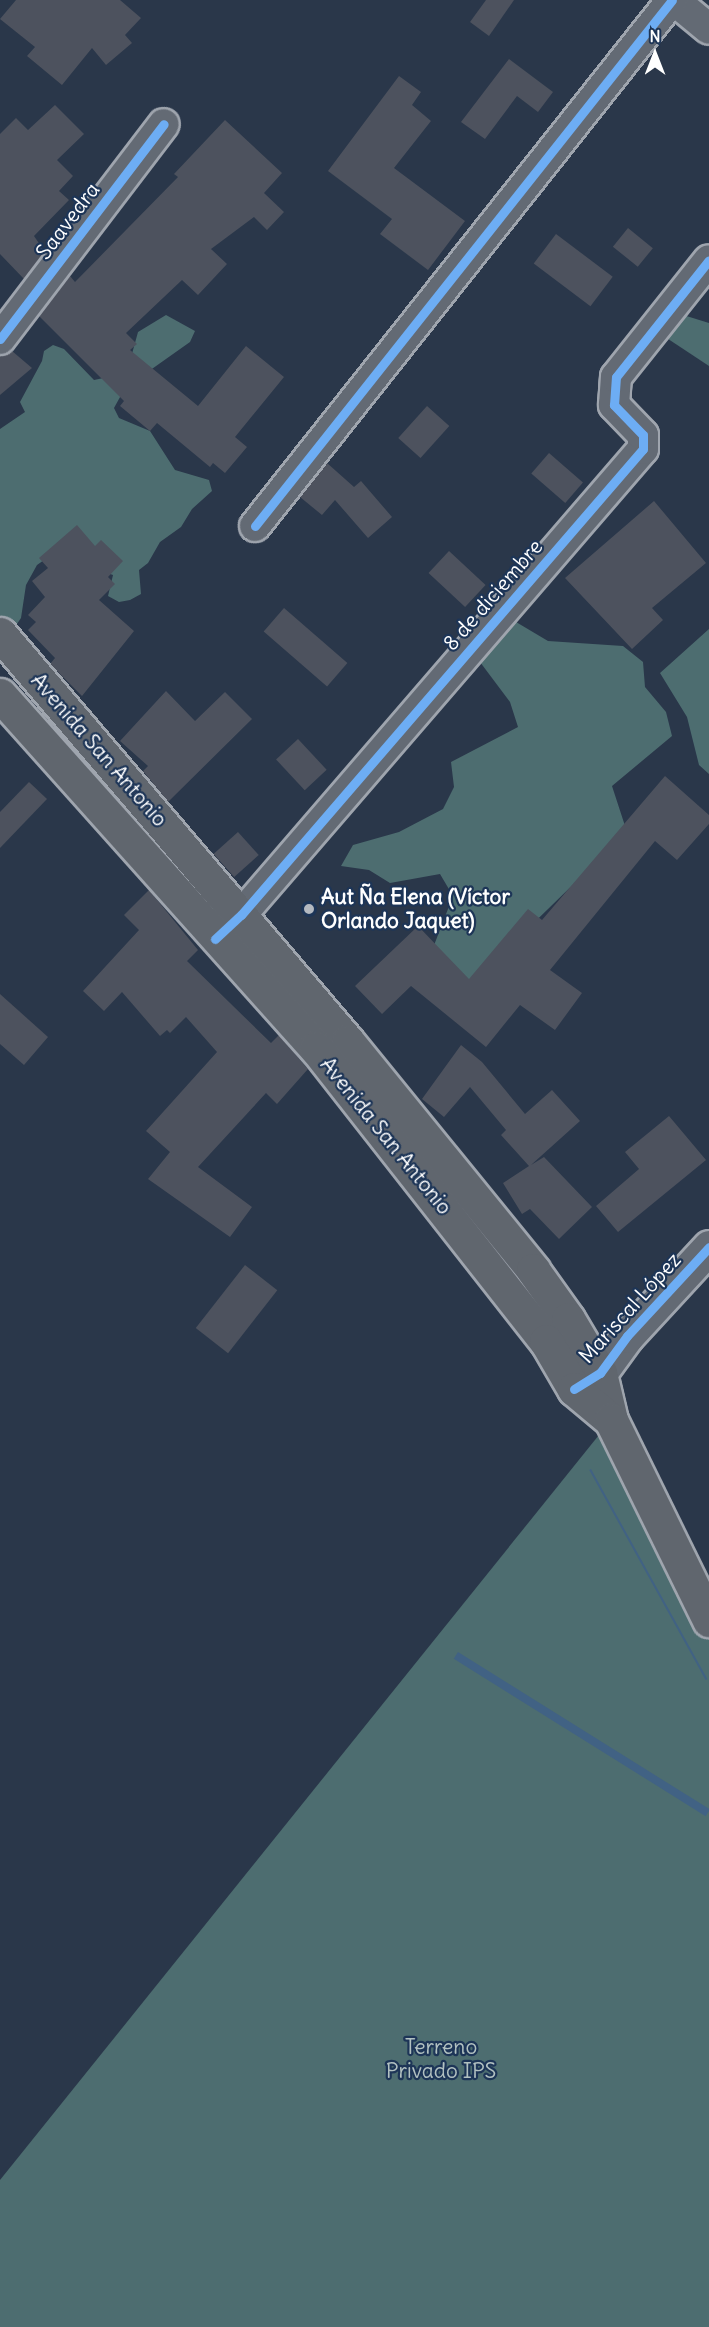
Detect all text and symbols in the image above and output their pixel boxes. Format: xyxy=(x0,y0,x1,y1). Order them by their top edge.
north arrow xyxy=(625,24,685,84)
text: N xyxy=(649,26,661,46)
street label: Saavedra xyxy=(31,178,105,264)
street label: 8 de diciembre xyxy=(438,534,548,656)
street label: Avenida San Antonio xyxy=(26,668,172,832)
place label: Aut Ña Elena (Víctor Orlando Jaquet) xyxy=(321,884,510,934)
marker: Aut Ña Elena (Víctor Orlando Jaquet) xyxy=(302,902,316,916)
street label: Avenida San Antonio xyxy=(315,1052,457,1220)
street label: Mariscal López xyxy=(574,1247,686,1369)
park label: Terreno Privado IPS xyxy=(386,2034,496,2084)

